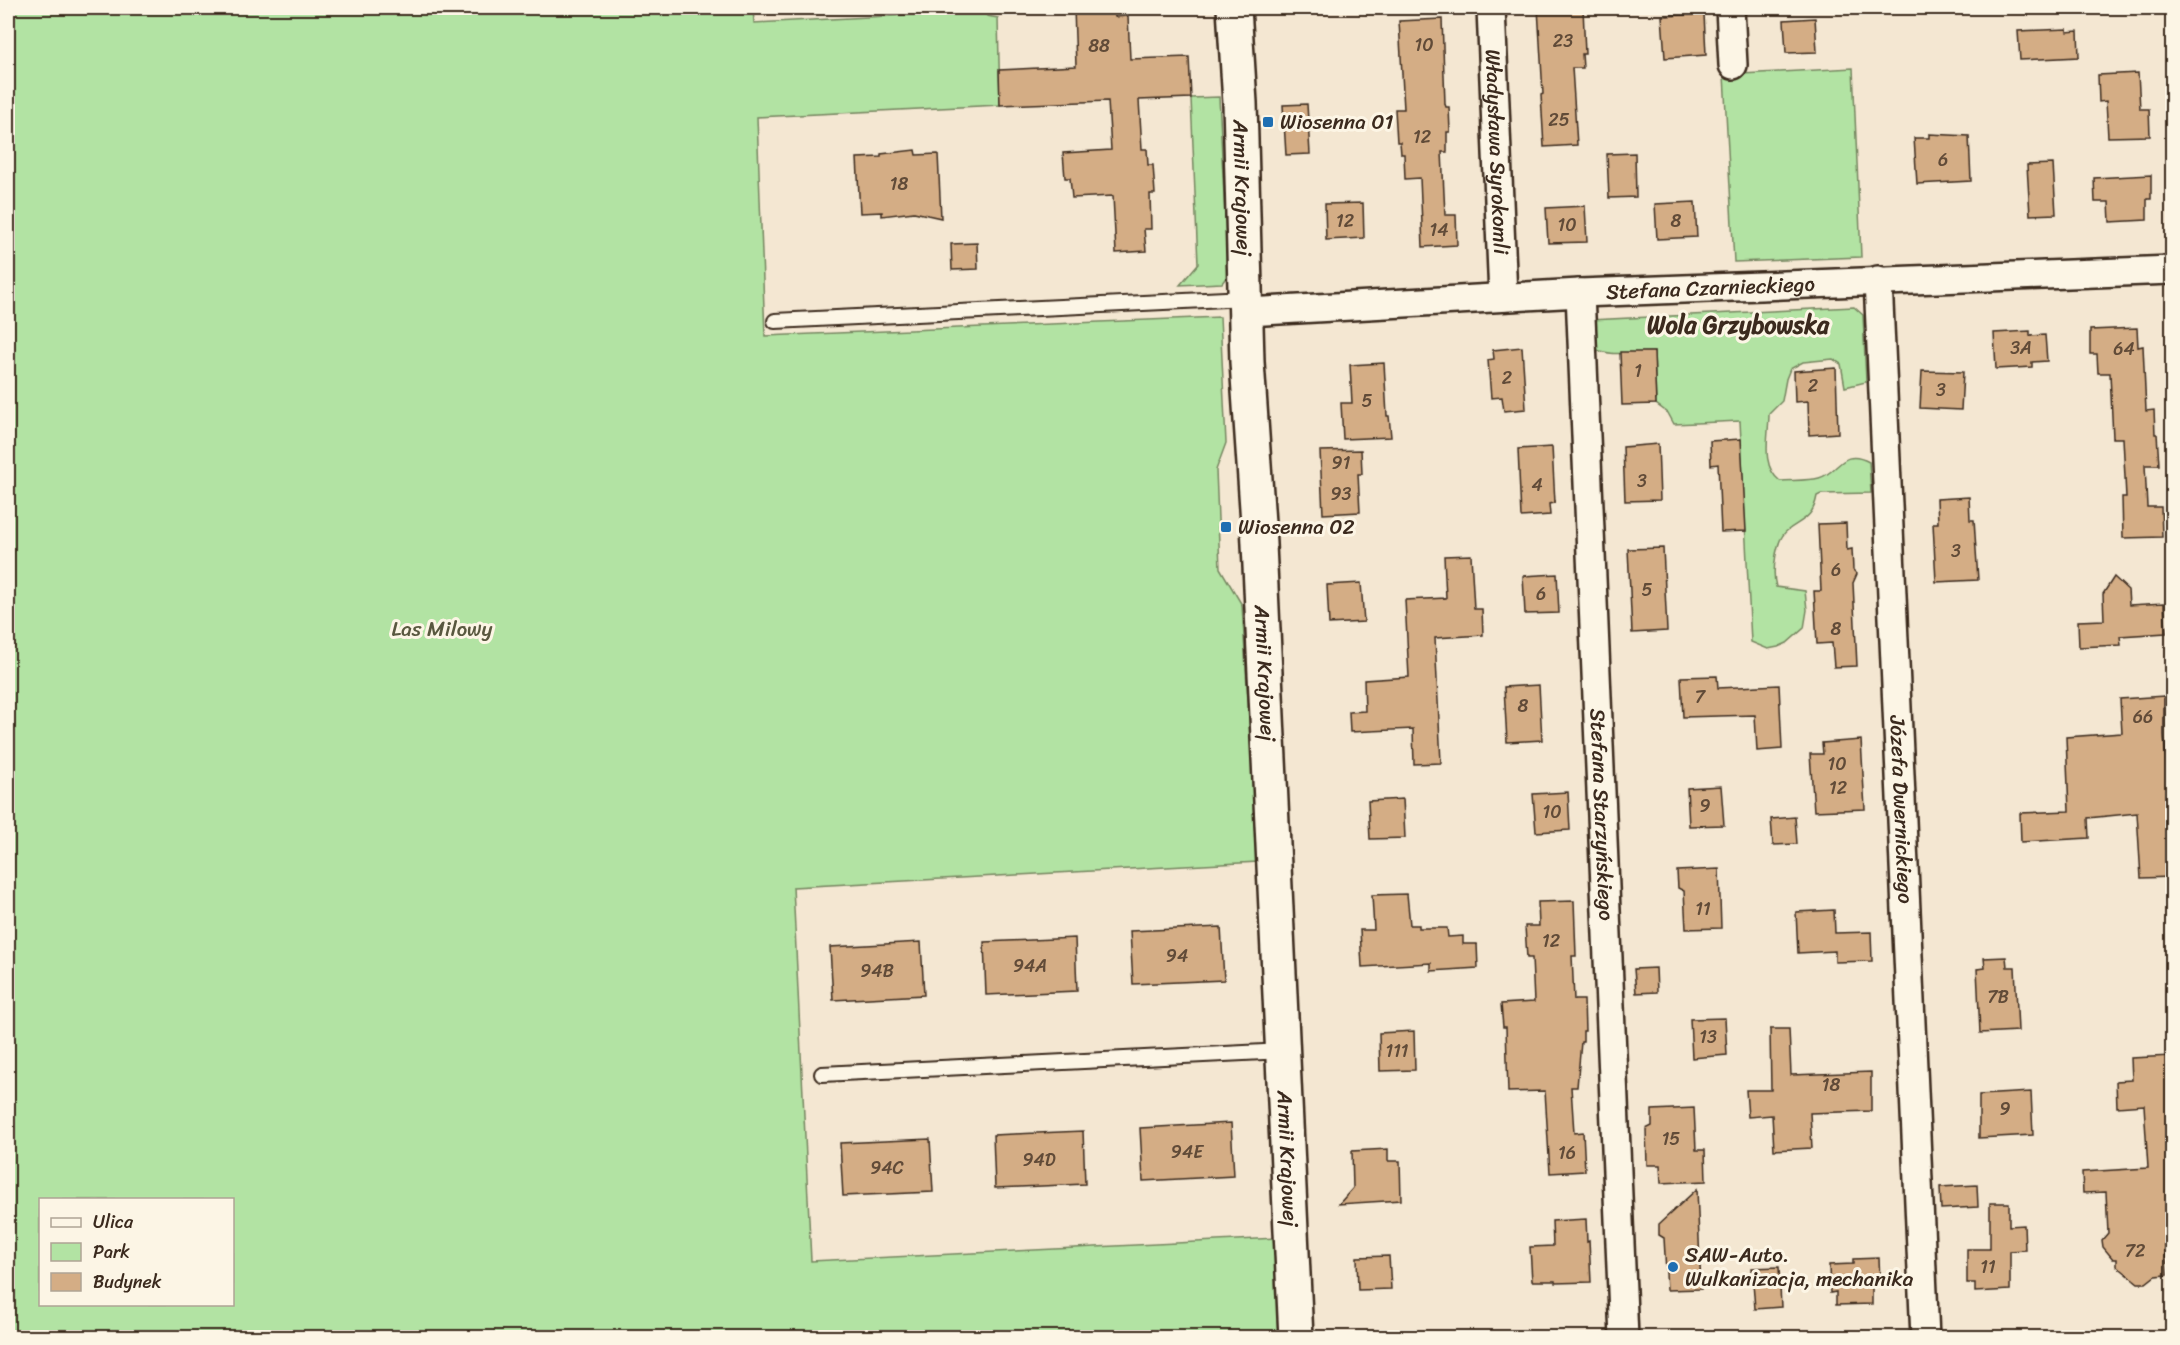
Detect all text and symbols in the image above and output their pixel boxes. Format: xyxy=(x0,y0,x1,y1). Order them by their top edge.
house number: 23 xyxy=(1553,25,1573,57)
house number: 10 xyxy=(1414,29,1434,61)
house number: 88 xyxy=(1088,30,1110,62)
street label: Władysława Syrokomli xyxy=(1474,48,1520,256)
place label: Wiosenna 01 xyxy=(1280,103,1393,141)
house number: 25 xyxy=(1548,104,1570,136)
marker: Wiosenna 01 xyxy=(1261,115,1275,129)
street label: Armii Krajowej xyxy=(1221,118,1263,257)
house number: 12 xyxy=(1413,121,1431,153)
house number: 6 xyxy=(1938,144,1948,176)
house number: 18 xyxy=(890,168,908,200)
house number: 12 xyxy=(1336,205,1354,237)
house number: 8 xyxy=(1671,205,1682,237)
house number: 10 xyxy=(1557,209,1577,241)
house number: 14 xyxy=(1430,214,1448,246)
street label: Stefana Czarnieckiego xyxy=(1605,265,1816,311)
district label: Wola Grzybowska xyxy=(1647,304,1830,346)
house number: 3A xyxy=(2010,332,2032,364)
house number: 64 xyxy=(2113,333,2135,365)
house number: 1 xyxy=(1634,355,1642,387)
house number: 2 xyxy=(1502,362,1512,394)
house number: 2 xyxy=(1808,370,1818,402)
house number: 3 xyxy=(1936,374,1946,406)
house number: 5 xyxy=(1362,385,1373,417)
house number: 91 xyxy=(1332,447,1351,479)
house number: 3 xyxy=(1637,465,1647,497)
house number: 4 xyxy=(1531,469,1543,501)
house number: 93 xyxy=(1331,478,1352,510)
place label: Wiosenna 02 xyxy=(1238,508,1355,546)
marker: Wiosenna 02 xyxy=(1219,520,1233,534)
house number: 3 xyxy=(1951,535,1961,567)
house number: 6 xyxy=(1831,554,1841,586)
house number: 5 xyxy=(1642,574,1653,606)
house number: 6 xyxy=(1536,578,1546,610)
street label: Armii Krajowej xyxy=(1243,603,1287,743)
park label: Las Milowy xyxy=(392,610,493,648)
house number: 8 xyxy=(1831,613,1842,645)
house number: 7 xyxy=(1695,681,1707,713)
house number: 8 xyxy=(1518,690,1529,722)
house number: 66 xyxy=(2133,701,2153,733)
street label: Stefana Starzyńskiego xyxy=(1579,708,1625,921)
street label: Józefa Dwernickiego xyxy=(1878,714,1925,905)
house number: 10 xyxy=(1827,748,1847,780)
house number: 12 xyxy=(1829,772,1847,804)
house number: 9 xyxy=(1699,790,1711,822)
house number: 10 xyxy=(1542,796,1562,828)
house number: 11 xyxy=(1695,893,1711,925)
house number: 12 xyxy=(1542,925,1560,957)
house number: 94 xyxy=(1166,940,1188,972)
house number: 94A xyxy=(1013,950,1047,982)
house number: 94B xyxy=(860,955,894,987)
house number: 7B xyxy=(1987,981,2009,1013)
house number: 13 xyxy=(1699,1021,1717,1053)
house number: 111 xyxy=(1385,1035,1409,1067)
house number: 18 xyxy=(1822,1069,1840,1101)
street label: Armii Krajowej xyxy=(1265,1089,1310,1229)
house number: 9 xyxy=(1999,1093,2011,1125)
house number: 15 xyxy=(1662,1123,1680,1155)
house number: 94E xyxy=(1171,1136,1204,1168)
house number: 16 xyxy=(1558,1137,1576,1169)
house number: 94D xyxy=(1022,1144,1056,1176)
house number: 94C xyxy=(870,1152,905,1184)
legend xyxy=(39,1198,234,1306)
text: Ulica xyxy=(93,1206,134,1238)
house number: 72 xyxy=(2125,1235,2145,1267)
text: Park xyxy=(93,1236,130,1268)
place label: SAW-Auto. Wulkanizacja, mechanika xyxy=(1685,1236,1914,1298)
house number: 11 xyxy=(1980,1251,1996,1283)
marker: SAW-Auto. Wulkanizacja, mechanika xyxy=(1666,1260,1680,1274)
text: Budynek xyxy=(93,1266,162,1298)

